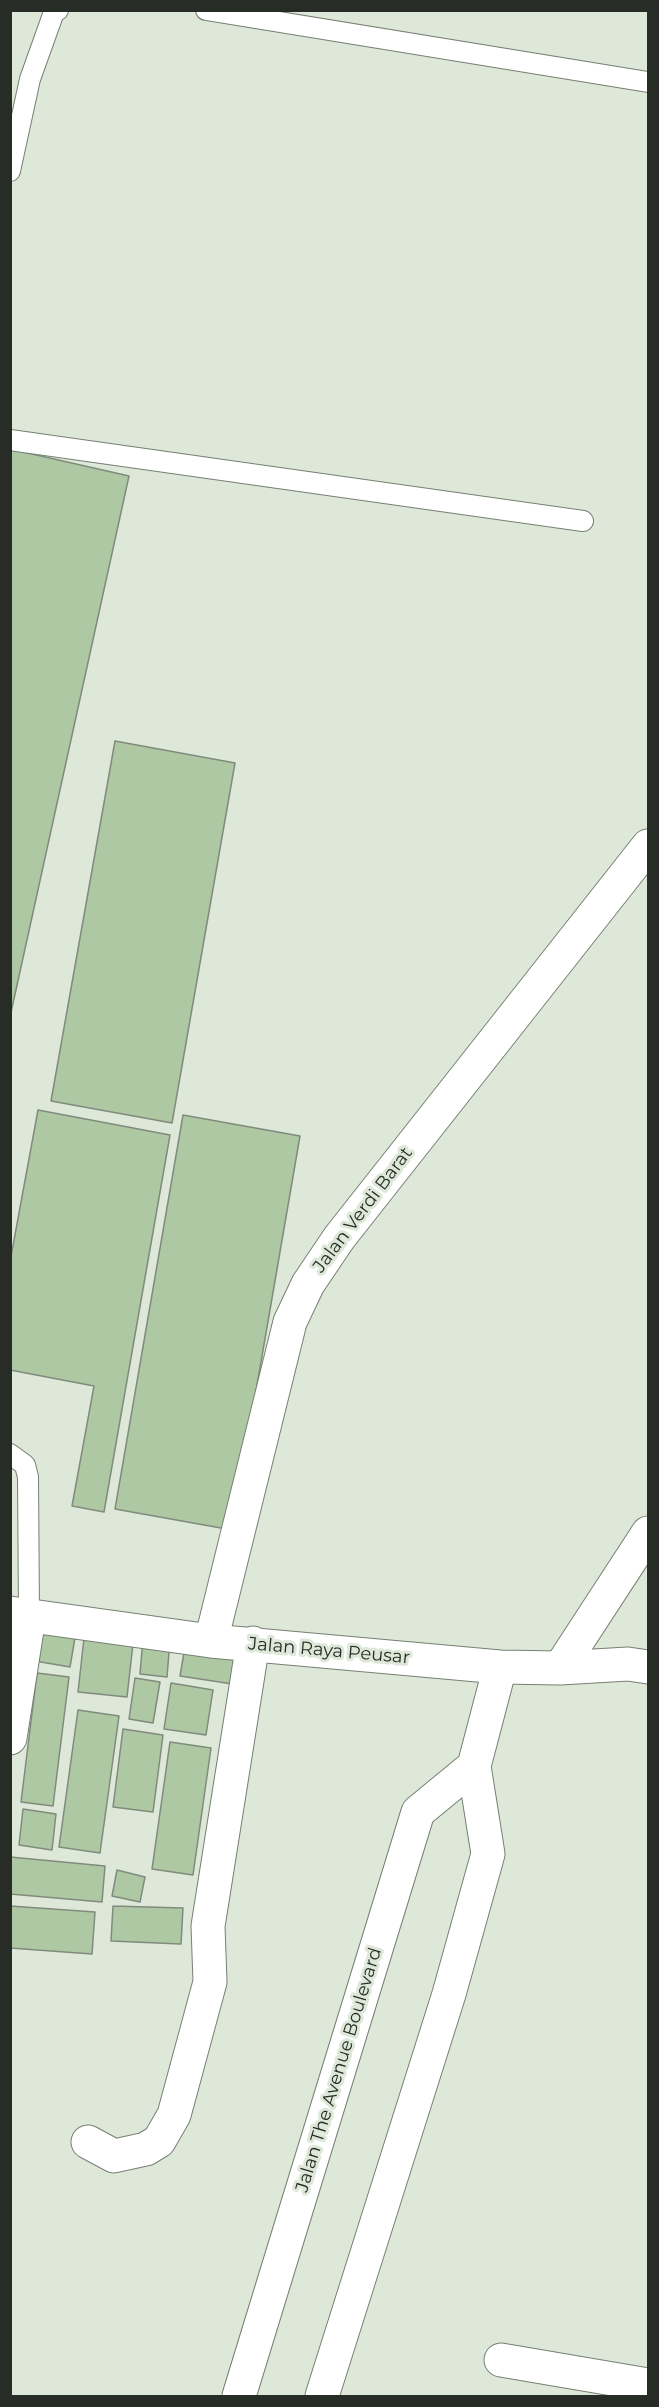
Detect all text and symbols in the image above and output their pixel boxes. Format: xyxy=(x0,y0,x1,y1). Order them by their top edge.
street label: Jalan Verdi Barat xyxy=(309,1143,417,1277)
street label: Jalan Raya Peusar xyxy=(247,1633,411,1669)
street label: Jalan The Avenue Boulevard xyxy=(291,1945,387,2195)

